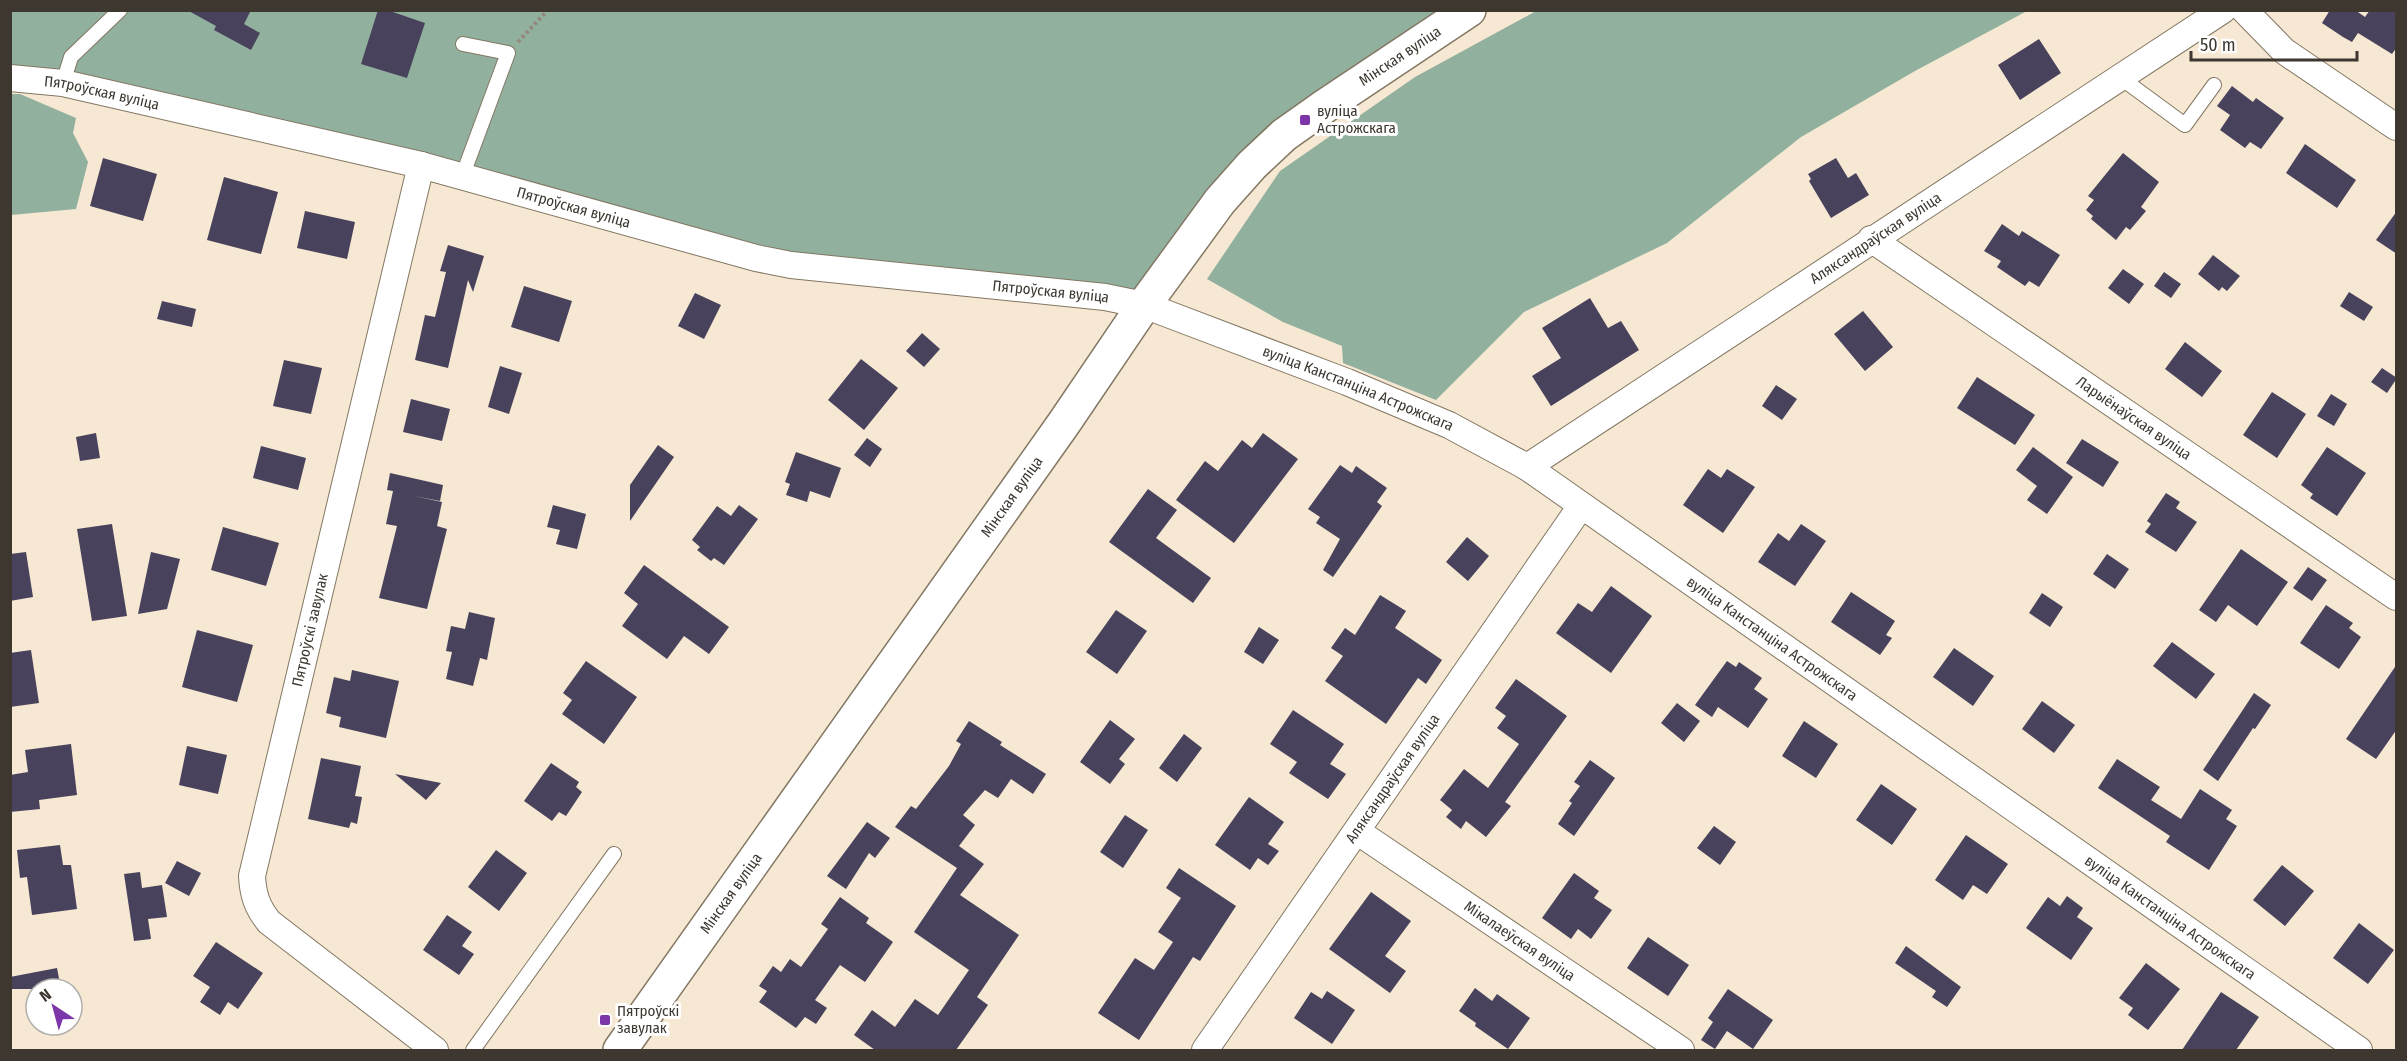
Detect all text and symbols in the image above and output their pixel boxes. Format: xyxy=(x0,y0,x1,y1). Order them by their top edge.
street label: Мінская вуліца xyxy=(1356,22,1444,90)
scale bar xyxy=(2191,24,2358,62)
text: 50 m xyxy=(2200,34,2236,56)
street label: Пятроўская вуліца xyxy=(43,72,161,114)
place label: вуліца Астрожскага xyxy=(1317,102,1396,137)
marker: вуліца Астрожскага xyxy=(1298,113,1312,127)
street label: Пятроўская вуліца xyxy=(515,183,633,232)
street label: Аляксандраўская вуліца xyxy=(1807,189,1944,288)
street label: Пятроўская вуліца xyxy=(992,277,1111,307)
street label: вуліца Канстанціна Астрожскага xyxy=(1260,342,1457,435)
street label: Ларыёнаўская вуліца xyxy=(2073,373,2195,464)
street label: Мінская вуліца xyxy=(977,453,1047,541)
street label: Пятроўскі завулак xyxy=(288,572,332,688)
street label: вуліца Канстанціна Астрожскага xyxy=(1683,573,1861,705)
street label: Аляксандраўская вуліца xyxy=(1342,710,1444,847)
street label: Мінская вуліца xyxy=(696,849,766,937)
street label: вуліца Канстанціна Астрожскага xyxy=(2081,852,2259,984)
street label: Мікалаеўская вуліца xyxy=(1461,897,1579,985)
north arrow xyxy=(24,977,84,1037)
text: N xyxy=(36,985,55,1006)
place label: Пятроўскі завулак xyxy=(617,1002,679,1037)
marker: Пятроўскі завулак xyxy=(598,1013,612,1027)

